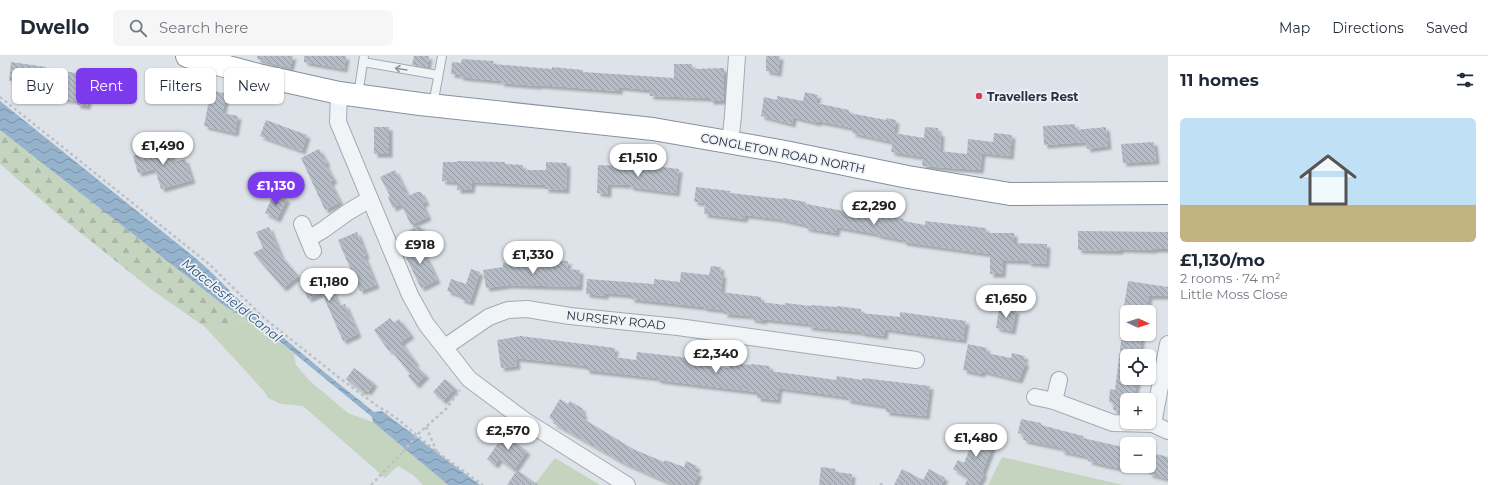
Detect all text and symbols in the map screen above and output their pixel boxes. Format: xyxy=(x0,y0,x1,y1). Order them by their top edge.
search box xyxy=(113,10,393,46)
text: Dwello xyxy=(20,16,89,39)
icon: search xyxy=(127,17,149,39)
text: Search here xyxy=(159,18,248,37)
text: Map xyxy=(1279,19,1310,37)
text: Directions xyxy=(1332,19,1404,37)
text: Saved xyxy=(1426,19,1468,37)
one-way arrow xyxy=(395,65,408,73)
chip: Buy xyxy=(12,68,68,104)
chip: Rent xyxy=(76,68,137,104)
chip: Filters xyxy=(145,68,216,104)
chip: New xyxy=(224,68,284,104)
icon: filters xyxy=(1454,69,1476,91)
text: 11 homes xyxy=(1180,70,1259,90)
place label: Travellers Rest xyxy=(987,89,1079,104)
marker: Travellers Rest xyxy=(974,91,984,101)
street label: CONGLETON ROAD NORTH xyxy=(699,130,867,176)
pin: £1,490 xyxy=(130,132,196,166)
text: £1,490 xyxy=(141,137,185,153)
pin: £1,510 xyxy=(605,144,671,178)
icon: home xyxy=(1292,144,1364,216)
text: £1,510 xyxy=(618,149,658,165)
pin: £1,130 xyxy=(243,172,309,206)
text: £1,130 xyxy=(257,177,295,193)
pin: £2,290 xyxy=(841,192,907,226)
text: £2,290 xyxy=(852,197,896,213)
pin: £918 xyxy=(396,231,444,265)
text: £918 xyxy=(405,236,435,252)
pin: £1,330 xyxy=(500,241,566,275)
text: £1,330 xyxy=(512,246,554,262)
text: £1,130/mo xyxy=(1180,250,1265,270)
water label: Macclesfield Canal xyxy=(179,255,286,345)
pin: £1,180 xyxy=(296,268,362,302)
text: 2 rooms · 74 m² xyxy=(1180,270,1281,286)
text: £1,180 xyxy=(309,273,349,289)
pin: £1,650 xyxy=(973,285,1039,319)
text: Little Moss Close xyxy=(1180,286,1288,302)
text: £1,650 xyxy=(985,290,1027,306)
north arrow xyxy=(1120,305,1156,341)
map controls xyxy=(1120,305,1156,473)
street label: NURSERY ROAD xyxy=(566,307,666,333)
pin: £2,340 xyxy=(683,340,749,374)
text: £2,340 xyxy=(693,345,739,361)
button: locate xyxy=(1120,349,1156,385)
button: + xyxy=(1120,393,1156,429)
pin: £2,570 xyxy=(475,417,541,451)
text: £2,570 xyxy=(486,422,530,438)
pin: £1,480 xyxy=(943,424,1009,458)
text: £1,480 xyxy=(954,429,998,445)
button: − xyxy=(1120,437,1156,473)

